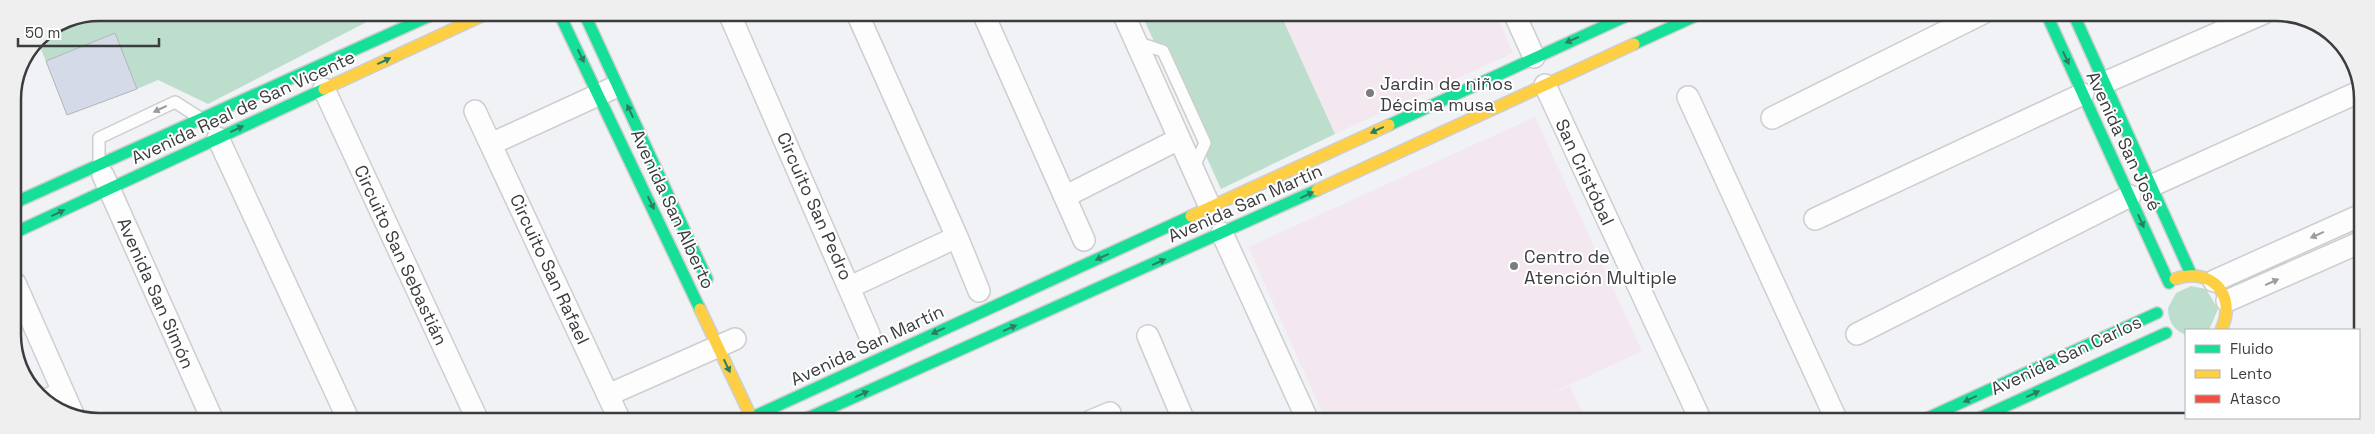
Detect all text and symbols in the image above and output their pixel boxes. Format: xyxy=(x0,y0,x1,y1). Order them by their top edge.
scale bar xyxy=(18,15,159,47)
text: 50 m xyxy=(25,23,60,42)
one-way arrow xyxy=(1565,36,1579,44)
street label: Avenida Real de San Vicente xyxy=(127,45,359,169)
one-way arrow xyxy=(577,49,585,64)
one-way arrow xyxy=(2062,50,2071,65)
one-way arrow xyxy=(377,56,391,64)
street label: Avenida San José xyxy=(2082,67,2166,215)
place label: Jardin de niños Décima musa xyxy=(1380,72,1513,116)
marker: Jardin de niños Décima musa xyxy=(1364,87,1376,99)
one-way arrow xyxy=(626,104,634,118)
one-way arrow xyxy=(152,105,167,113)
street label: San Cristóbal xyxy=(1550,115,1620,229)
one-way arrow xyxy=(230,125,244,133)
street label: Avenida San Alberto xyxy=(626,125,720,293)
one-way arrow xyxy=(1370,126,1384,134)
street label: Circuito San Pedro xyxy=(772,128,858,284)
street label: Avenida San Martín xyxy=(1164,159,1326,247)
street label: Circuito San Sebastián xyxy=(349,161,453,349)
street label: Circuito San Rafael xyxy=(505,190,595,348)
one-way arrow xyxy=(1300,190,1314,198)
one-way arrow xyxy=(647,196,655,210)
one-way arrow xyxy=(51,209,65,217)
street label: Avenida San Simón xyxy=(112,214,200,372)
one-way arrow xyxy=(2138,214,2146,228)
one-way arrow xyxy=(2310,232,2324,240)
place label: Centro de Atención Multiple xyxy=(1524,245,1677,289)
one-way arrow xyxy=(1095,253,1109,261)
one-way arrow xyxy=(1152,257,1166,265)
marker: Centro de Atención Multiple xyxy=(1508,260,1520,272)
one-way arrow xyxy=(2265,277,2279,285)
street label: Avenida San Martín xyxy=(787,299,947,391)
street label: Avenida San Carlos xyxy=(1987,310,2145,400)
one-way arrow xyxy=(1003,323,1017,331)
one-way arrow xyxy=(931,328,945,336)
legend xyxy=(2185,329,2360,419)
text: Fluido xyxy=(2230,339,2274,358)
one-way arrow xyxy=(724,359,732,373)
text: Lento xyxy=(2230,364,2272,383)
one-way arrow xyxy=(2026,389,2041,398)
text: Atasco xyxy=(2230,389,2281,408)
one-way arrow xyxy=(855,390,869,398)
one-way arrow xyxy=(1962,395,1977,403)

